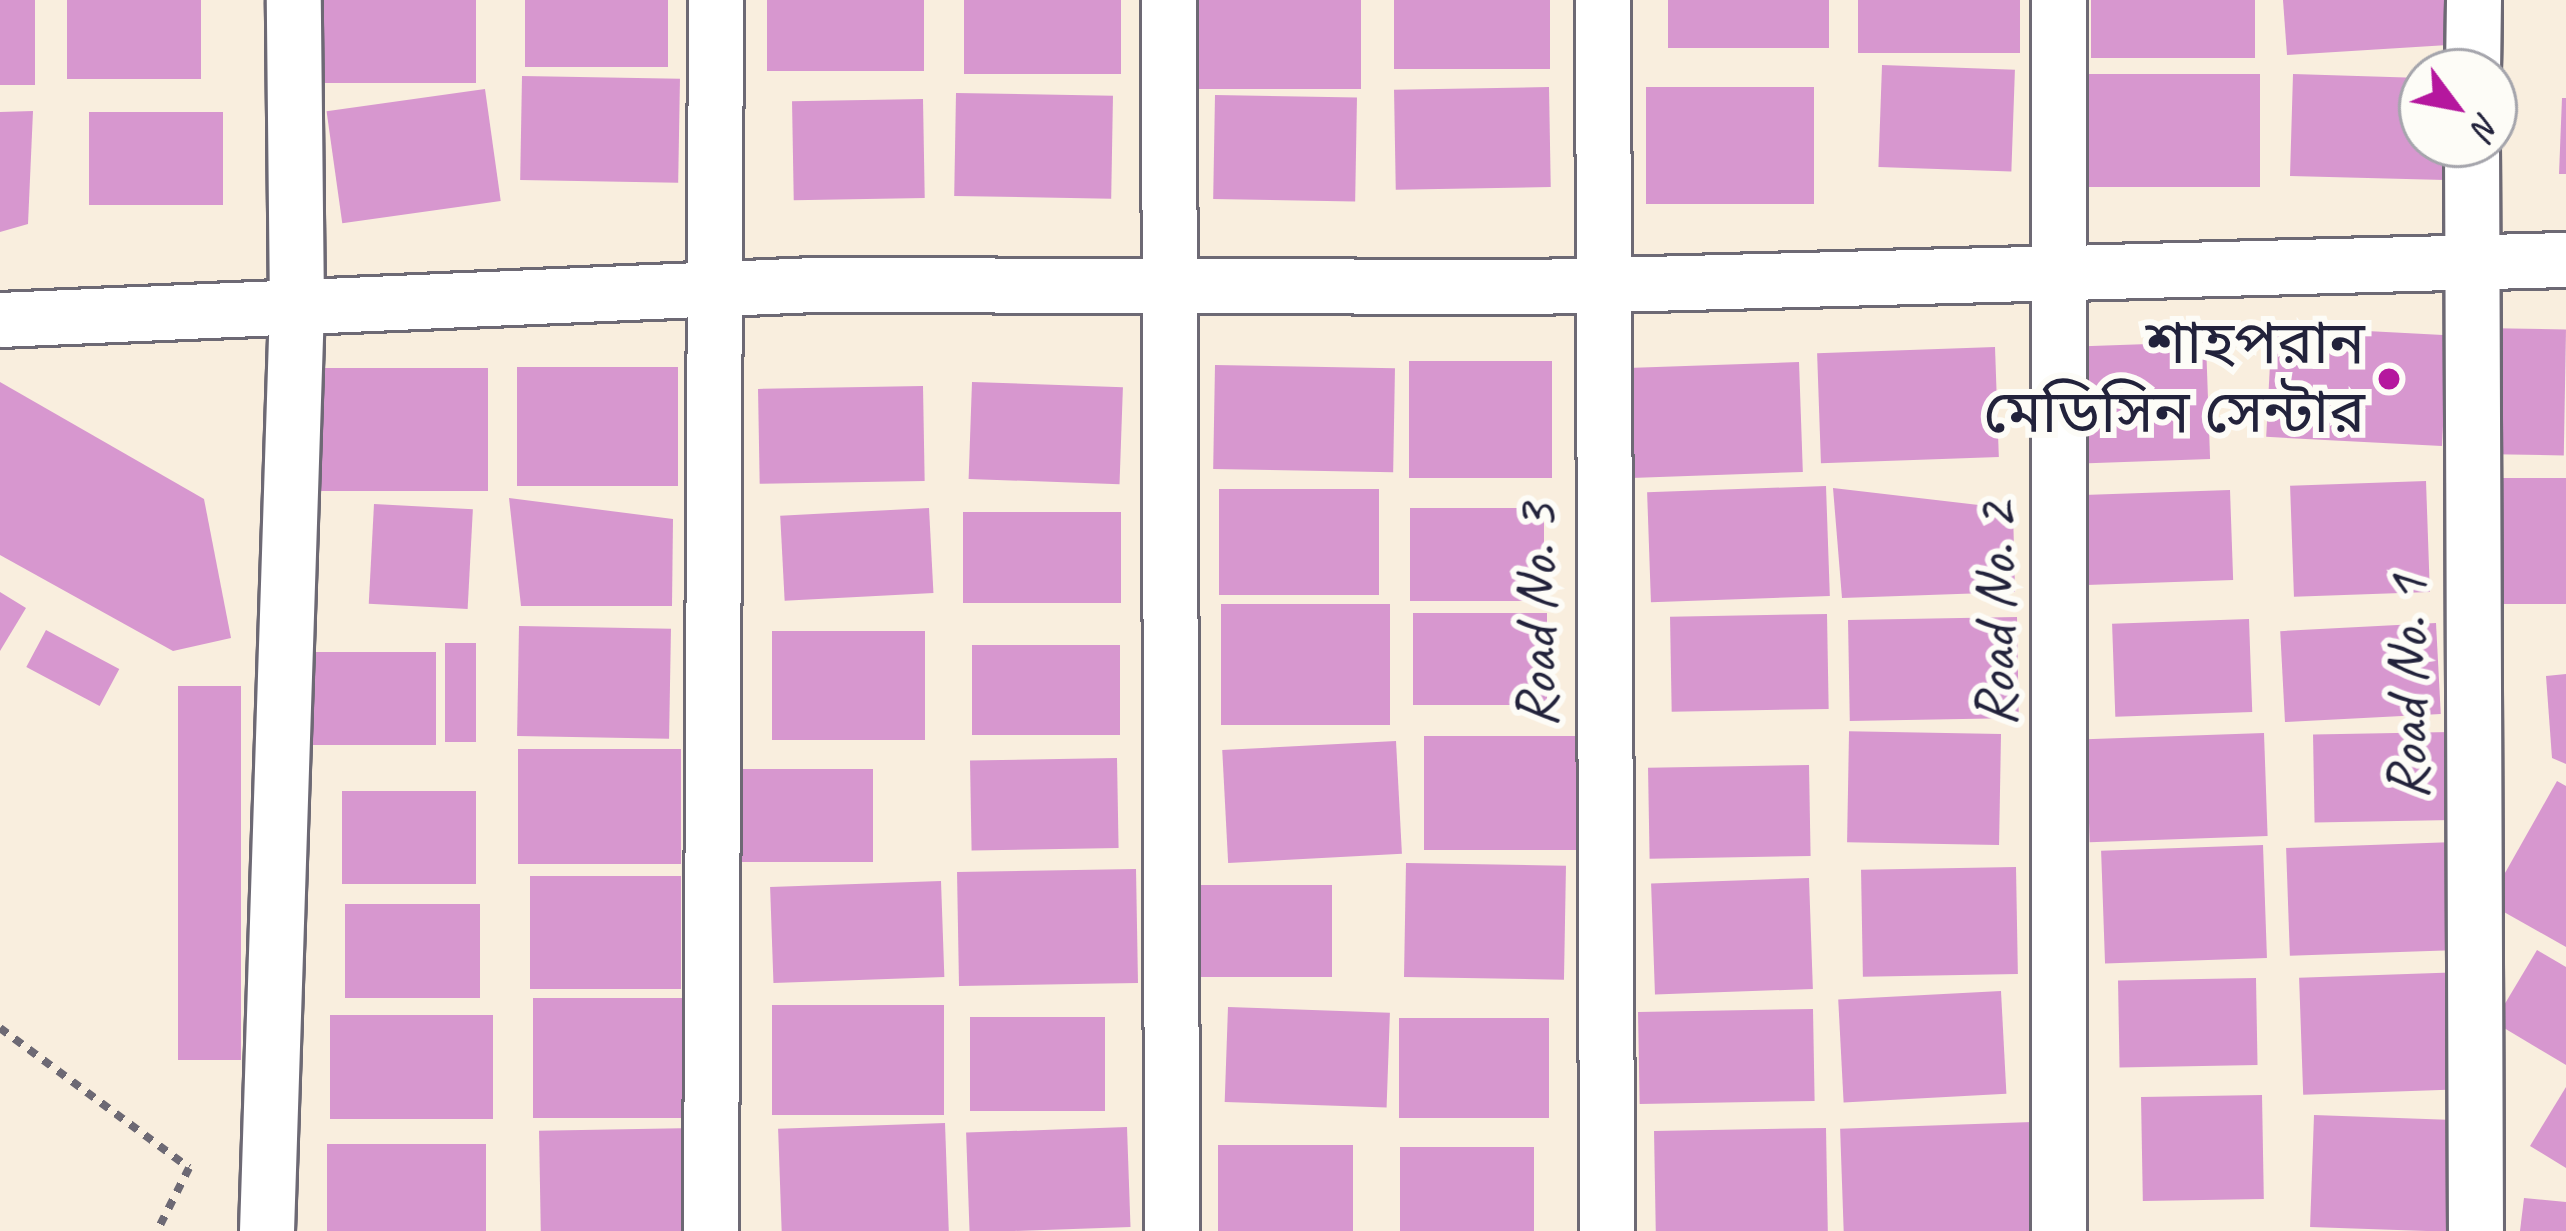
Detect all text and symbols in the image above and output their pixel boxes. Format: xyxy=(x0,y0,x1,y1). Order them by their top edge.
north arrow xyxy=(2398,48,2518,168)
text: N xyxy=(2463,106,2509,145)
place label: শাহপরান মেডিসিন সেন্টার xyxy=(1983,308,2365,449)
marker: শাহপরান মেডিসিন সেন্টার xyxy=(2376,366,2402,392)
street label: Road No. 2 xyxy=(1959,502,2031,728)
street label: Road No. 3 xyxy=(1500,503,1572,729)
street label: Road No. 1 xyxy=(2371,575,2443,801)

